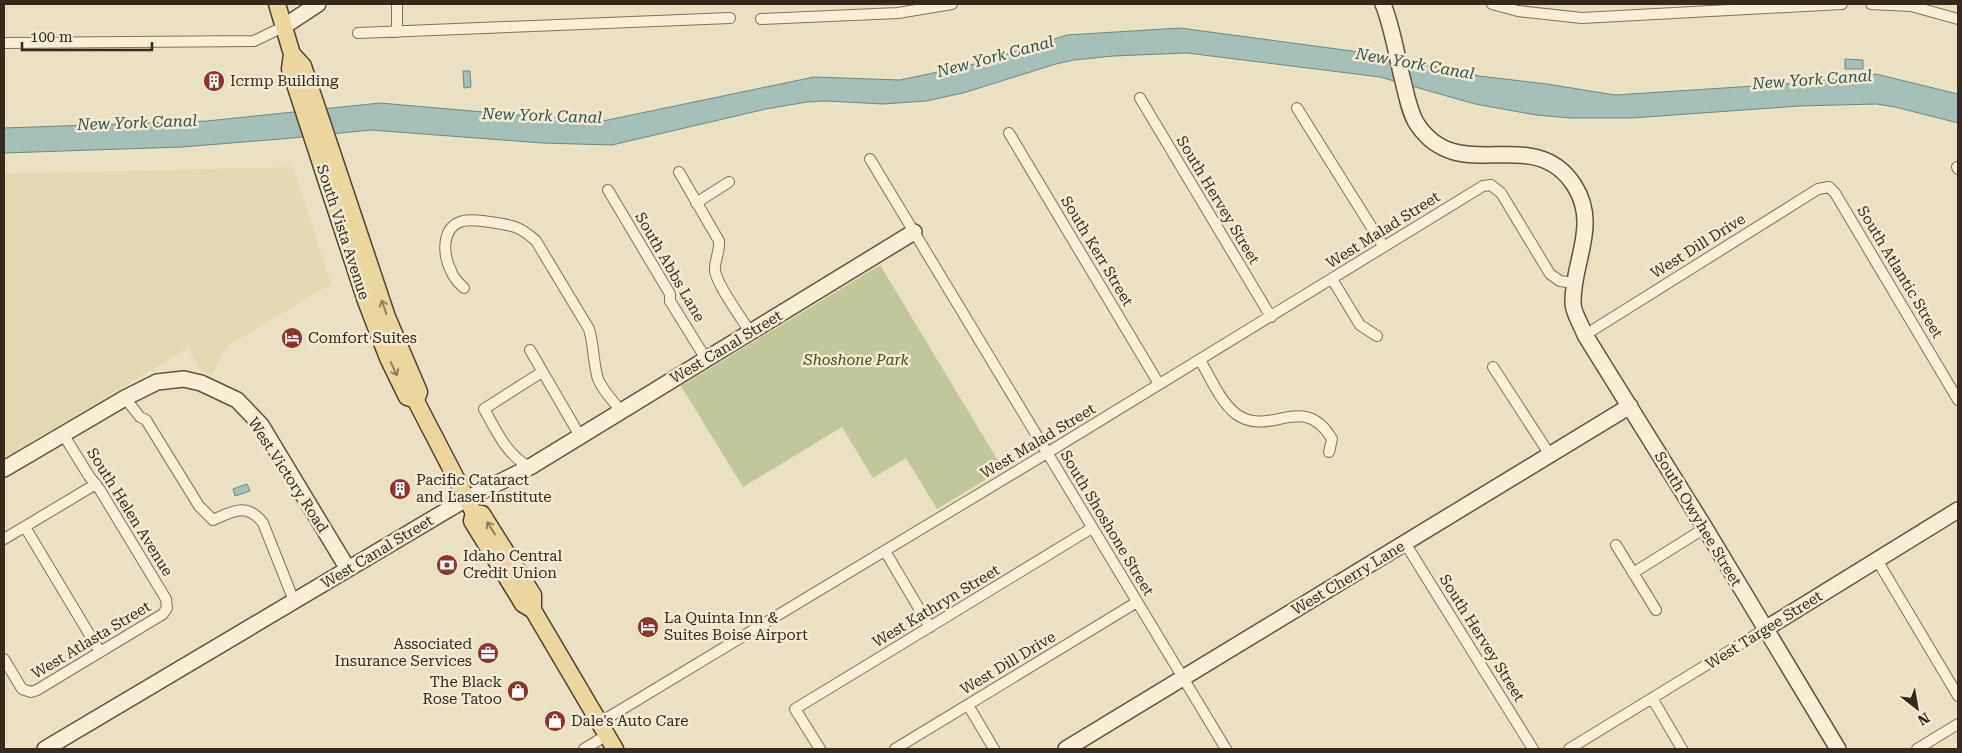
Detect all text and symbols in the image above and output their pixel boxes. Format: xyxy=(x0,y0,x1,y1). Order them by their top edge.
scale bar xyxy=(22,20,152,52)
text: 100 m xyxy=(30,28,73,46)
water label: New York Canal xyxy=(934,32,1056,81)
water label: New York Canal xyxy=(1353,44,1476,83)
water label: New York Canal xyxy=(1750,66,1873,93)
building icon: Icrmp Building xyxy=(202,69,226,93)
place label: Icrmp Building xyxy=(230,72,339,90)
water label: New York Canal xyxy=(481,104,603,127)
water label: New York Canal xyxy=(76,111,198,134)
street label: South Hervey Street xyxy=(1173,133,1264,268)
street label: South Vista Avenue xyxy=(313,162,373,302)
street label: West Malad Street xyxy=(1323,188,1444,272)
street label: South Kerr Street xyxy=(1057,193,1137,310)
street label: South Atlantic Street xyxy=(1853,203,1947,342)
street label: South Abbs Lane xyxy=(631,209,709,325)
street label: West Dill Drive xyxy=(1647,210,1749,282)
one-way arrow xyxy=(379,299,388,315)
street label: West Canal Street xyxy=(667,306,786,388)
hotel icon: Comfort Suites xyxy=(280,326,304,350)
place label: Comfort Suites xyxy=(308,329,417,347)
park label: Shoshone Park xyxy=(802,351,909,369)
one-way arrow xyxy=(389,361,399,376)
street label: West Malad Street xyxy=(977,399,1099,482)
street label: West Victory Road xyxy=(244,414,332,536)
street label: South Helen Avenue xyxy=(83,445,177,579)
street label: South Shoshone Street xyxy=(1056,447,1158,599)
street label: South Owyhee Street xyxy=(1651,448,1746,590)
place label: Pacific Cataract and Laser Institute xyxy=(416,471,551,506)
building icon: Pacific Cataract and Laser Institute xyxy=(388,477,412,501)
street label: West Canal Street xyxy=(318,511,437,593)
one-way arrow xyxy=(485,521,496,535)
street label: West Cherry Lane xyxy=(1288,537,1408,619)
place label: Idaho Central Credit Union xyxy=(463,547,562,582)
bank icon: Idaho Central Credit Union xyxy=(435,553,459,577)
street label: West Kathryn Street xyxy=(869,561,1003,651)
street label: South Hervey Street xyxy=(1436,571,1529,705)
street label: West Targee Street xyxy=(1702,587,1826,673)
street label: West Atlasta Street xyxy=(28,597,154,683)
place label: La Quinta Inn & Suites Boise Airport xyxy=(664,609,808,644)
hotel icon: La Quinta Inn & Suites Boise Airport xyxy=(636,615,660,639)
street label: West Dill Drive xyxy=(957,627,1059,699)
place label: Associated Insurance Services xyxy=(335,635,472,670)
office icon: Associated Insurance Services xyxy=(476,641,500,665)
place label: The Black Rose Tatoo xyxy=(423,673,502,708)
shop icon: The Black Rose Tatoo xyxy=(506,679,530,703)
north arrow xyxy=(1892,683,1942,733)
shop icon: Dale's Auto Care xyxy=(543,709,567,733)
text: N xyxy=(1915,710,1932,729)
place label: Dale's Auto Care xyxy=(571,712,689,730)

